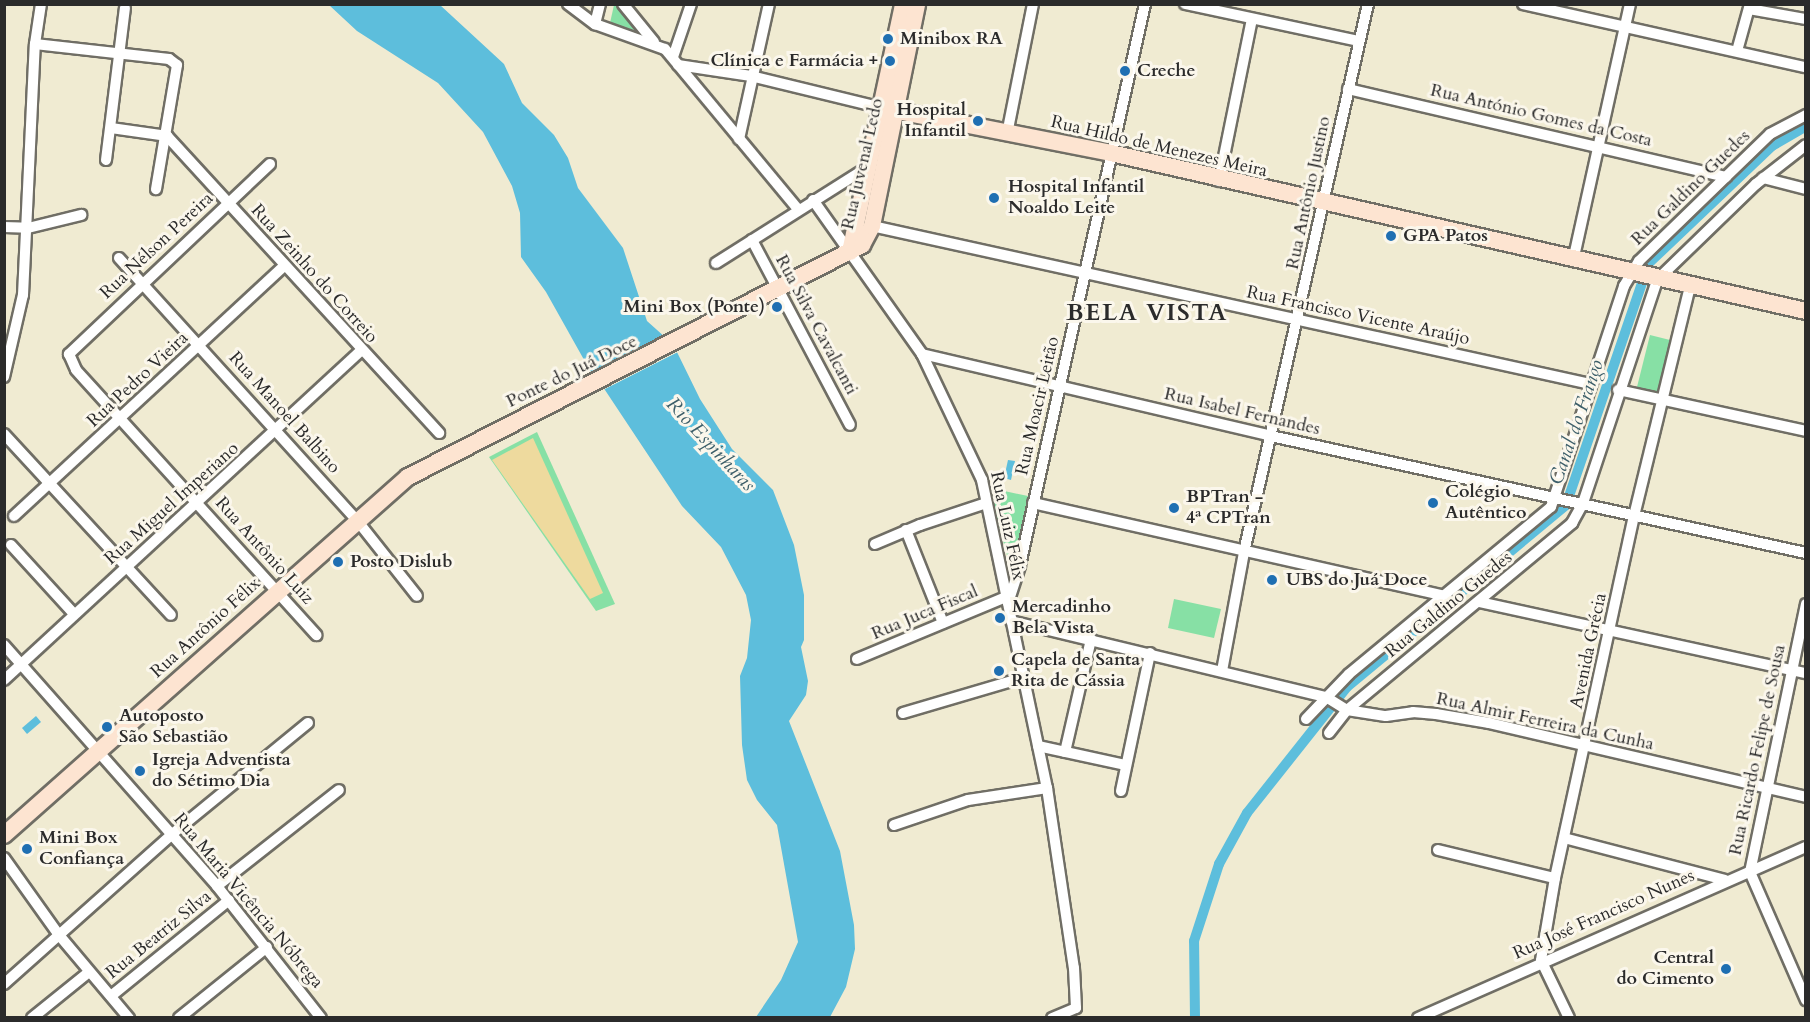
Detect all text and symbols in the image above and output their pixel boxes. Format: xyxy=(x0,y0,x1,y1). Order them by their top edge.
place label: Minibox RA xyxy=(900,28,1003,50)
marker: Minibox RA xyxy=(881,32,895,46)
place label: Clínica e Farmácia + xyxy=(710,50,878,72)
marker: Clínica e Farmácia + xyxy=(883,54,897,68)
place label: Creche xyxy=(1137,60,1195,82)
marker: Creche xyxy=(1118,64,1132,78)
street label: Rua António Gomes da Costa xyxy=(1428,80,1654,152)
street label: Rua Juvenal Ledo xyxy=(837,96,889,232)
place label: Hospital Infantil xyxy=(896,100,966,142)
street label: Rua Hildo de Menezes Meira xyxy=(1049,112,1269,182)
marker: Hospital Infantil xyxy=(971,114,985,128)
street label: Rua Antônio Justino xyxy=(1282,114,1336,272)
street label: Rua Galdino Guedes xyxy=(1627,126,1755,250)
place label: Hospital Infantil Noaldo Leite xyxy=(1008,177,1144,219)
street label: Rua Nélson Pereira xyxy=(96,188,218,304)
marker: Hospital Infantil Noaldo Leite xyxy=(985,189,1003,207)
street label: Rua Zeinho do Correio xyxy=(246,200,382,348)
place label: GPA Patos xyxy=(1403,225,1488,247)
marker: GPA Patos xyxy=(1384,229,1398,243)
street label: Rua Silva Cavalcanti xyxy=(770,251,862,399)
street label: Rua Francisco Vicente Araújo xyxy=(1245,282,1471,350)
place label: Mini Box (Ponte) xyxy=(623,296,765,318)
district label: BELA VISTA xyxy=(1066,299,1228,327)
marker: Mini Box (Ponte) xyxy=(770,300,784,314)
street label: Rua Pedro Vieira xyxy=(83,328,193,432)
street label: Ponte do Juá Doce xyxy=(503,331,641,413)
street label: Rua Moacir Leitão xyxy=(1012,335,1064,477)
street label: Rua Manoel Balbino xyxy=(224,348,344,478)
water label: Canal do Frango xyxy=(1543,356,1609,488)
street label: Rua Isabel Fernandes xyxy=(1162,384,1322,440)
water label: Rio Espinharas xyxy=(661,392,761,496)
street label: Rua Miguel Imperiano xyxy=(100,438,244,570)
street label: Rua Luiz Félix xyxy=(985,470,1029,582)
place label: Colégio Autêntico xyxy=(1445,482,1527,524)
place label: BPTran - 4ª CPTran xyxy=(1186,487,1271,530)
street label: Rua Antônio Luiz xyxy=(210,493,318,609)
marker: Colégio Autêntico xyxy=(1426,496,1440,510)
marker: BPTran - 4ª CPTran xyxy=(1167,501,1181,515)
street label: Rua Galdino Guedes xyxy=(1381,547,1517,663)
place label: Posto Dislub xyxy=(350,551,452,573)
marker: Posto Dislub xyxy=(331,555,345,569)
place label: UBS do Juá Doce xyxy=(1286,569,1427,591)
marker: UBS do Juá Doce xyxy=(1263,571,1281,589)
street label: Rua Antônio Félix xyxy=(147,573,265,683)
street label: Rua Juca Fiscal xyxy=(868,581,982,645)
street label: Avenida Grécia xyxy=(1566,591,1612,711)
place label: Mercadinho Bela Vista xyxy=(1012,597,1111,640)
marker: Mercadinho Bela Vista xyxy=(993,611,1007,625)
street label: Rua Ricardo Felipe de Sousa xyxy=(1725,643,1791,857)
place label: Capela de Santa Rita de Cássia xyxy=(1011,650,1140,692)
marker: Capela de Santa Rita de Cássia xyxy=(992,664,1006,678)
street label: Rua Almir Ferreira da Cunha xyxy=(1434,688,1656,756)
place label: Autoposto São Sebastião xyxy=(119,706,228,748)
marker: Autoposto São Sebastião xyxy=(100,720,114,734)
place label: Igreja Adventista do Sétimo Dia xyxy=(152,750,291,792)
marker: Igreja Adventista do Sétimo Dia xyxy=(133,764,147,778)
street label: Rua Maria Vicência Nóbrega xyxy=(168,809,328,993)
place label: Mini Box Confiança xyxy=(39,828,124,870)
marker: Mini Box Confiança xyxy=(20,842,34,856)
street label: Rua José Francisco Nunes xyxy=(1510,865,1698,965)
street label: Rua Beatriz Silva xyxy=(102,886,216,984)
place label: Central do Cimento xyxy=(1616,948,1714,990)
marker: Central do Cimento xyxy=(1719,962,1733,976)

